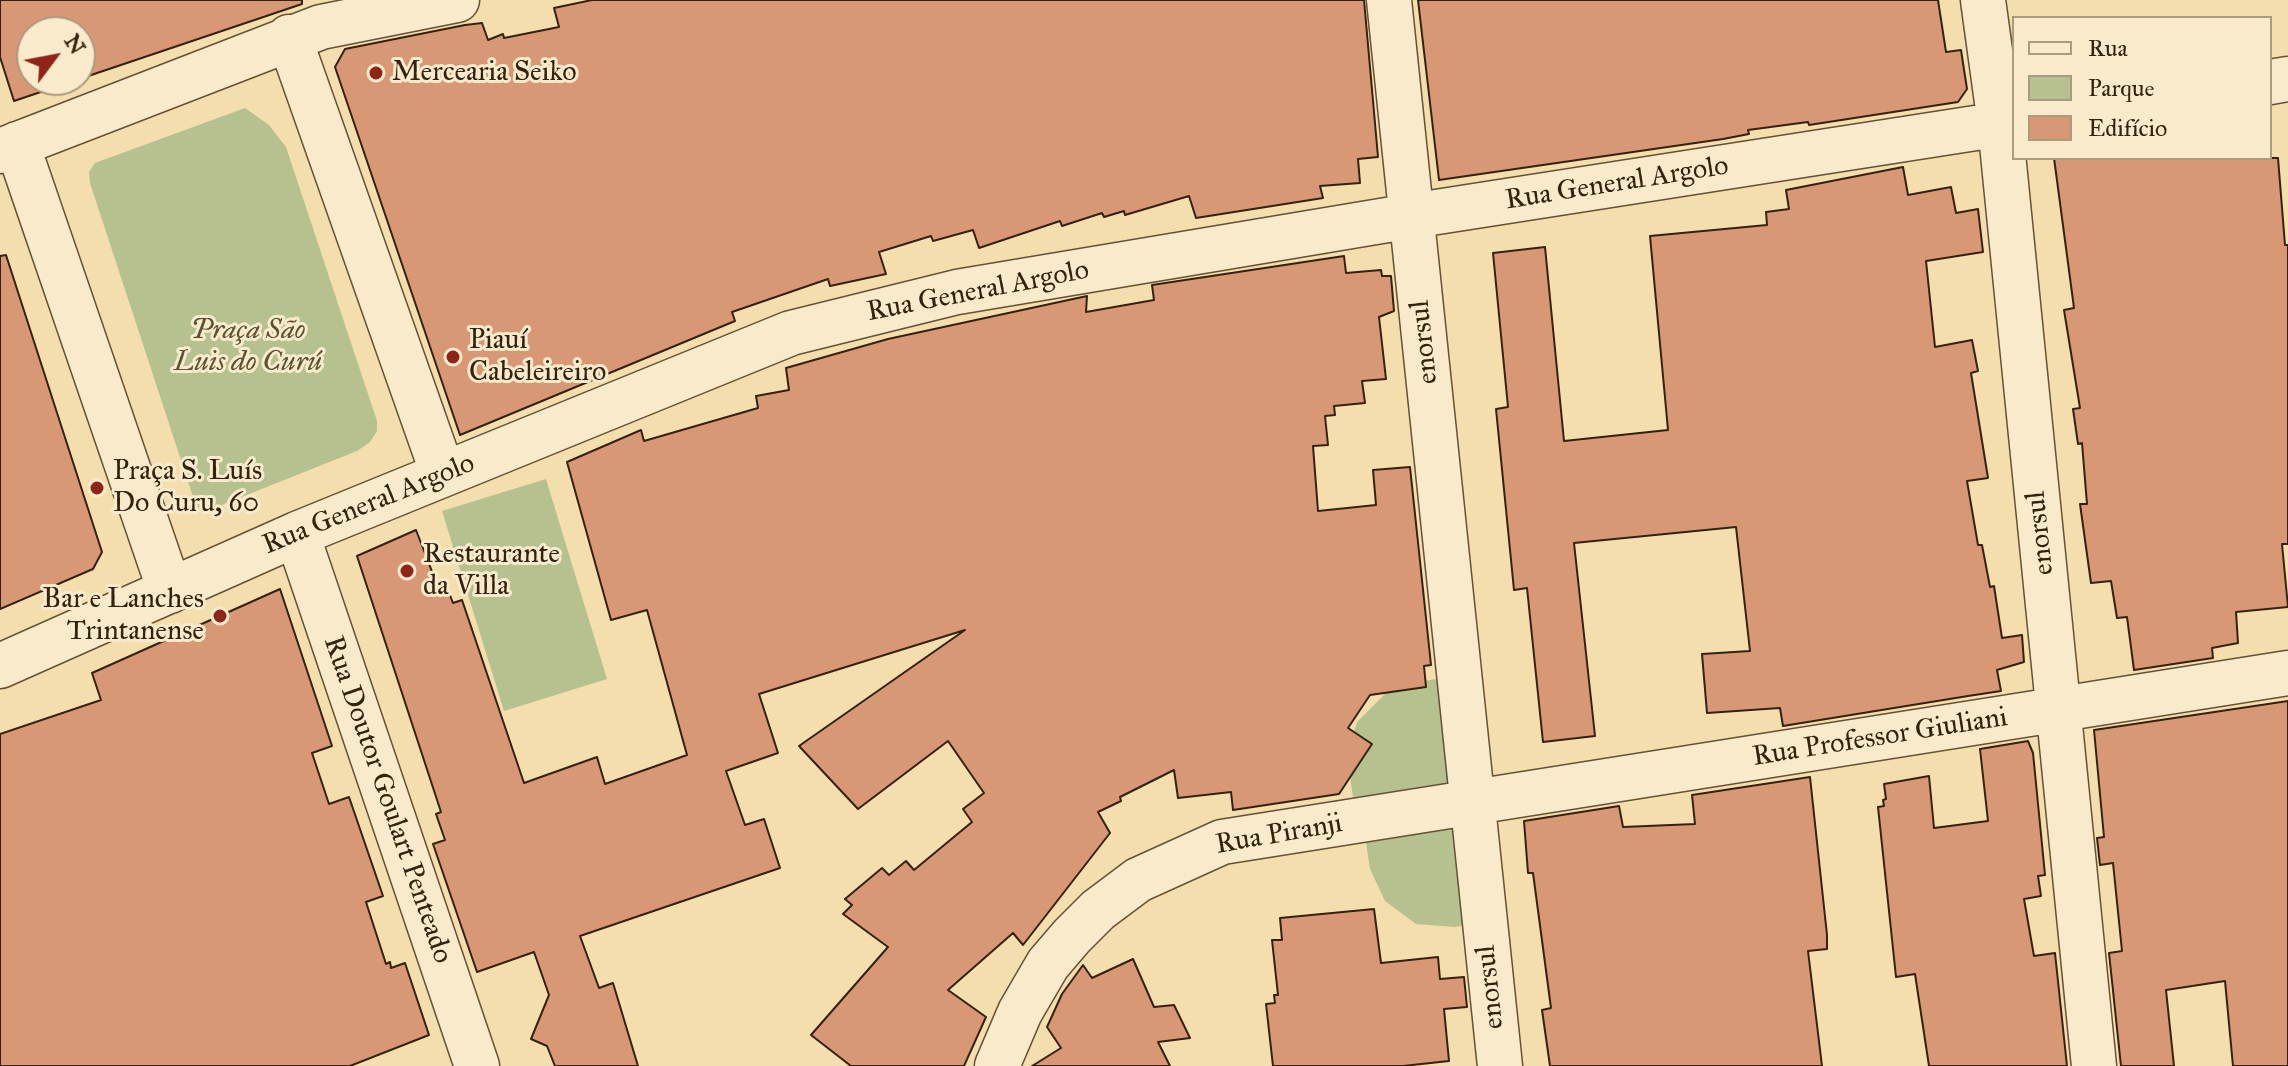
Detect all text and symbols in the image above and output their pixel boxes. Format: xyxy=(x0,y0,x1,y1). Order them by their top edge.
north arrow xyxy=(16,16,96,96)
legend xyxy=(2012,16,2272,160)
text: N xyxy=(59,29,91,59)
text: Rua xyxy=(2088,33,2128,63)
place label: Mercearia Seiko xyxy=(392,56,576,90)
marker: Mercearia Seiko xyxy=(367,64,385,82)
text: Parque xyxy=(2088,73,2155,103)
text: Edifício xyxy=(2088,113,2167,143)
street label: Rua General Argolo xyxy=(1503,150,1731,218)
street label: Rua General Argolo xyxy=(864,254,1092,330)
street label: enorsul xyxy=(1404,298,1446,386)
park label: Praça São Luis do Curú xyxy=(174,314,322,380)
place label: Piauí Cabeleireiro xyxy=(469,324,606,390)
marker: Piauí Cabeleireiro xyxy=(444,348,462,366)
street label: Rua General Argolo xyxy=(258,447,480,563)
place label: Praça S. Luís Do Curu, 60 xyxy=(113,455,262,521)
marker: Praça S. Luís Do Curu, 60 xyxy=(88,479,106,497)
street label: enorsul xyxy=(2020,489,2062,577)
place label: Restaurante da Villa xyxy=(423,538,560,604)
marker: Restaurante da Villa xyxy=(398,562,416,580)
place label: Bar e Lanches Trintanense xyxy=(43,583,204,649)
marker: Bar e Lanches Trintanense xyxy=(211,607,229,625)
street label: Rua Doutor Goulart Penteado xyxy=(315,632,459,968)
street label: Rua Professor Giuliani xyxy=(1750,701,2010,775)
street label: Rua Piranji xyxy=(1213,807,1345,863)
street label: enorsul xyxy=(1470,943,1512,1031)

